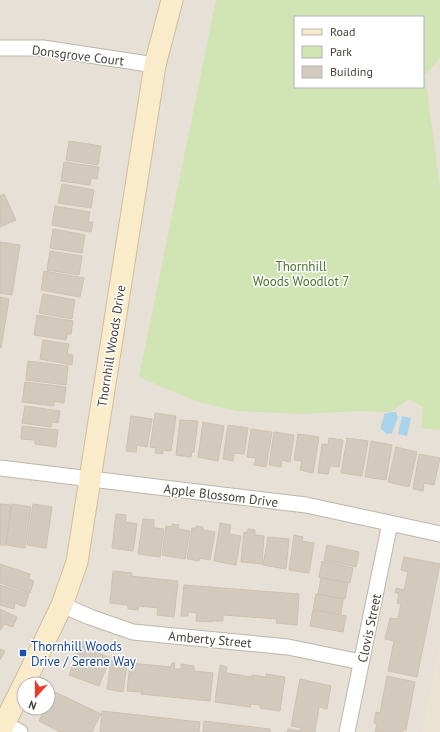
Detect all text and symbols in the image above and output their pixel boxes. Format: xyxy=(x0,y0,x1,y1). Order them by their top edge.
legend xyxy=(294,16,424,88)
text: Road xyxy=(330,24,355,39)
street label: Donsgrove Court xyxy=(31,41,126,70)
text: Park xyxy=(330,44,352,59)
text: Building xyxy=(330,64,373,79)
park label: Thornhill Woods Woodlot 7 xyxy=(253,258,349,290)
street label: Thornhill Woods Drive xyxy=(93,284,130,408)
street label: Apple Blossom Drive xyxy=(163,480,279,511)
street label: Clovis Street xyxy=(354,592,385,664)
street label: Amberty Street xyxy=(168,627,253,652)
place label: Thornhill Woods Drive / Serene Way xyxy=(31,638,136,670)
marker: Thornhill Woods Drive / Serene Way xyxy=(18,648,28,658)
north arrow xyxy=(16,676,56,716)
text: N xyxy=(27,698,38,713)

